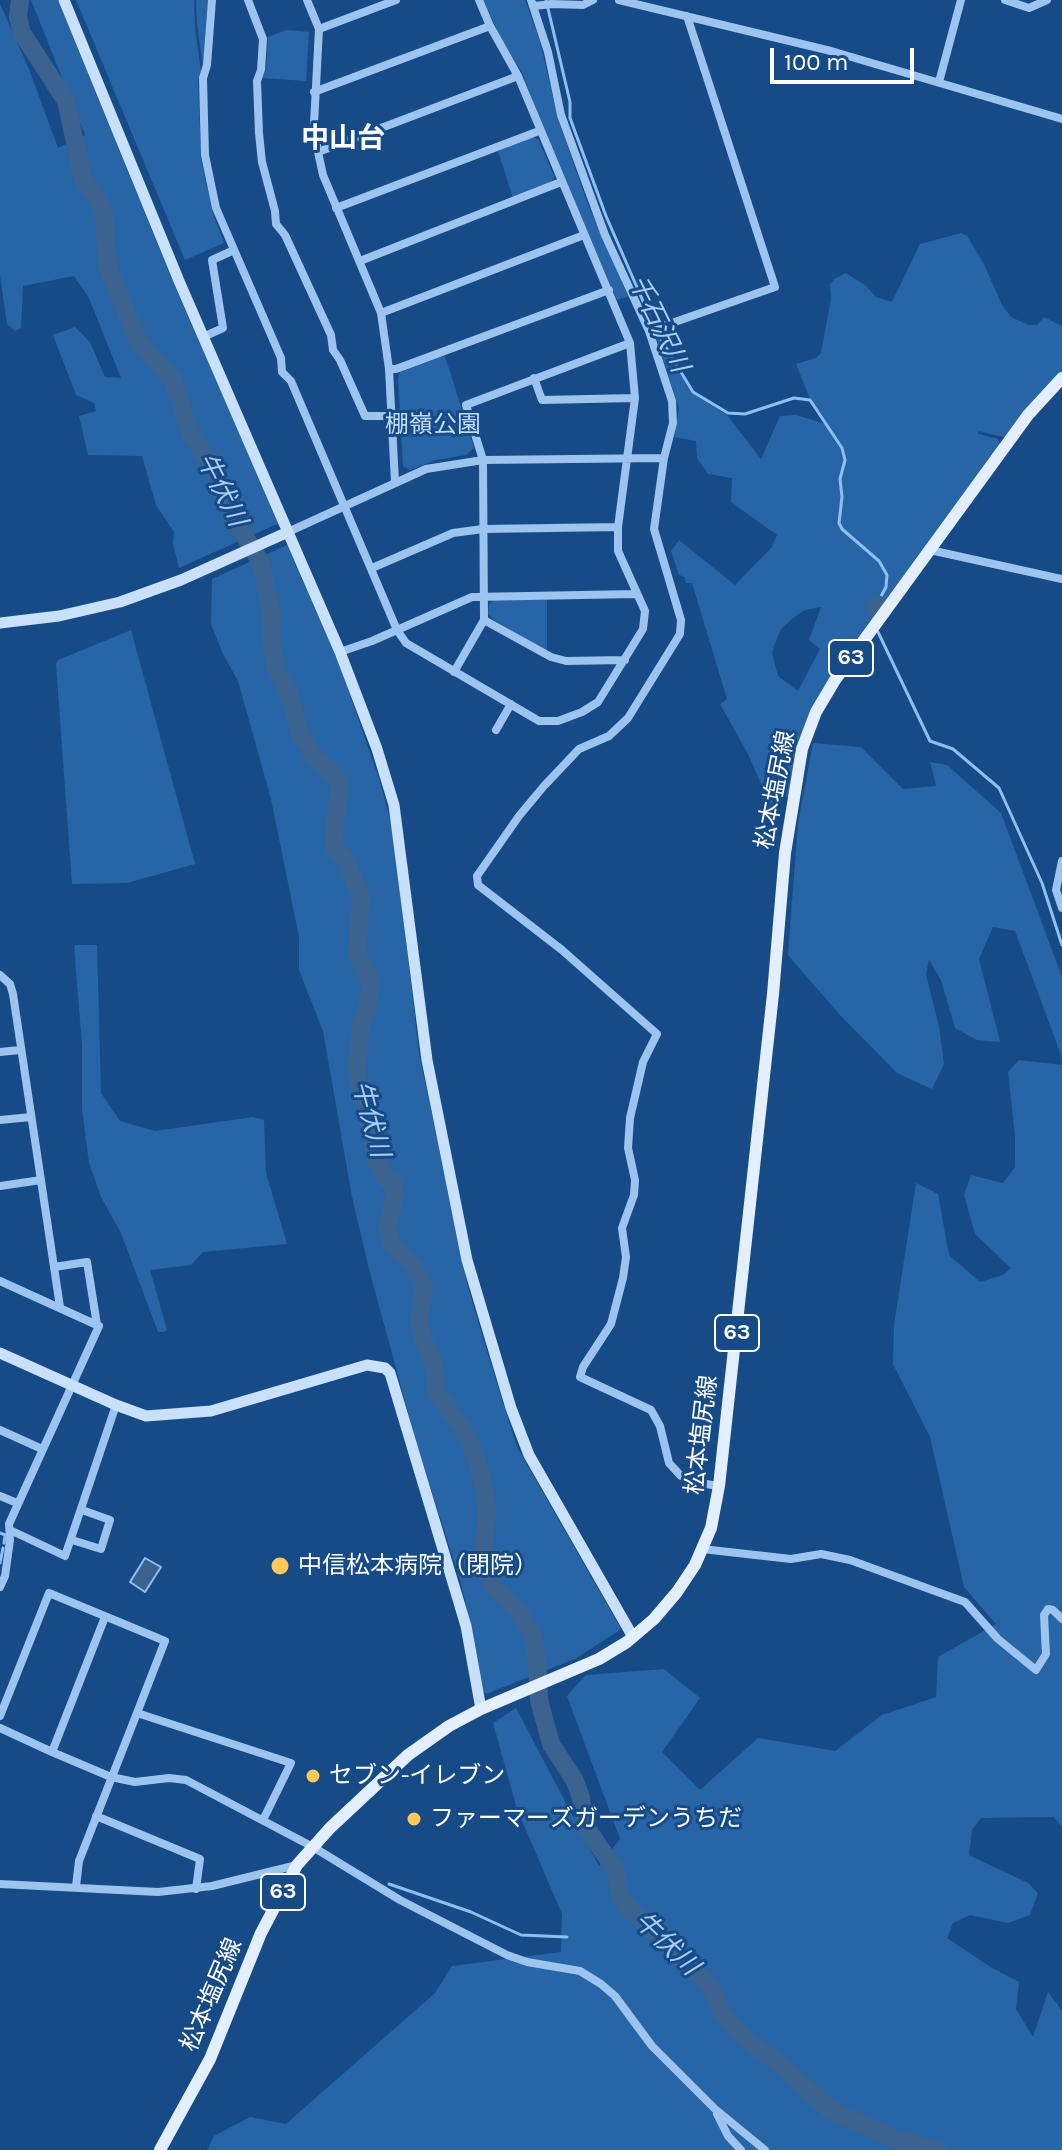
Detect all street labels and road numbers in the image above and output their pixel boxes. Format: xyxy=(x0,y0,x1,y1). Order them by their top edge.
road number: 63 xyxy=(829,640,873,676)
street label: 松本塩尻線 xyxy=(750,728,802,852)
road number: 63 xyxy=(715,1315,759,1351)
street label: 松本塩尻線 xyxy=(680,1374,724,1496)
road number: 63 xyxy=(261,1874,305,1910)
street label: 松本塩尻線 xyxy=(175,1934,249,2056)

